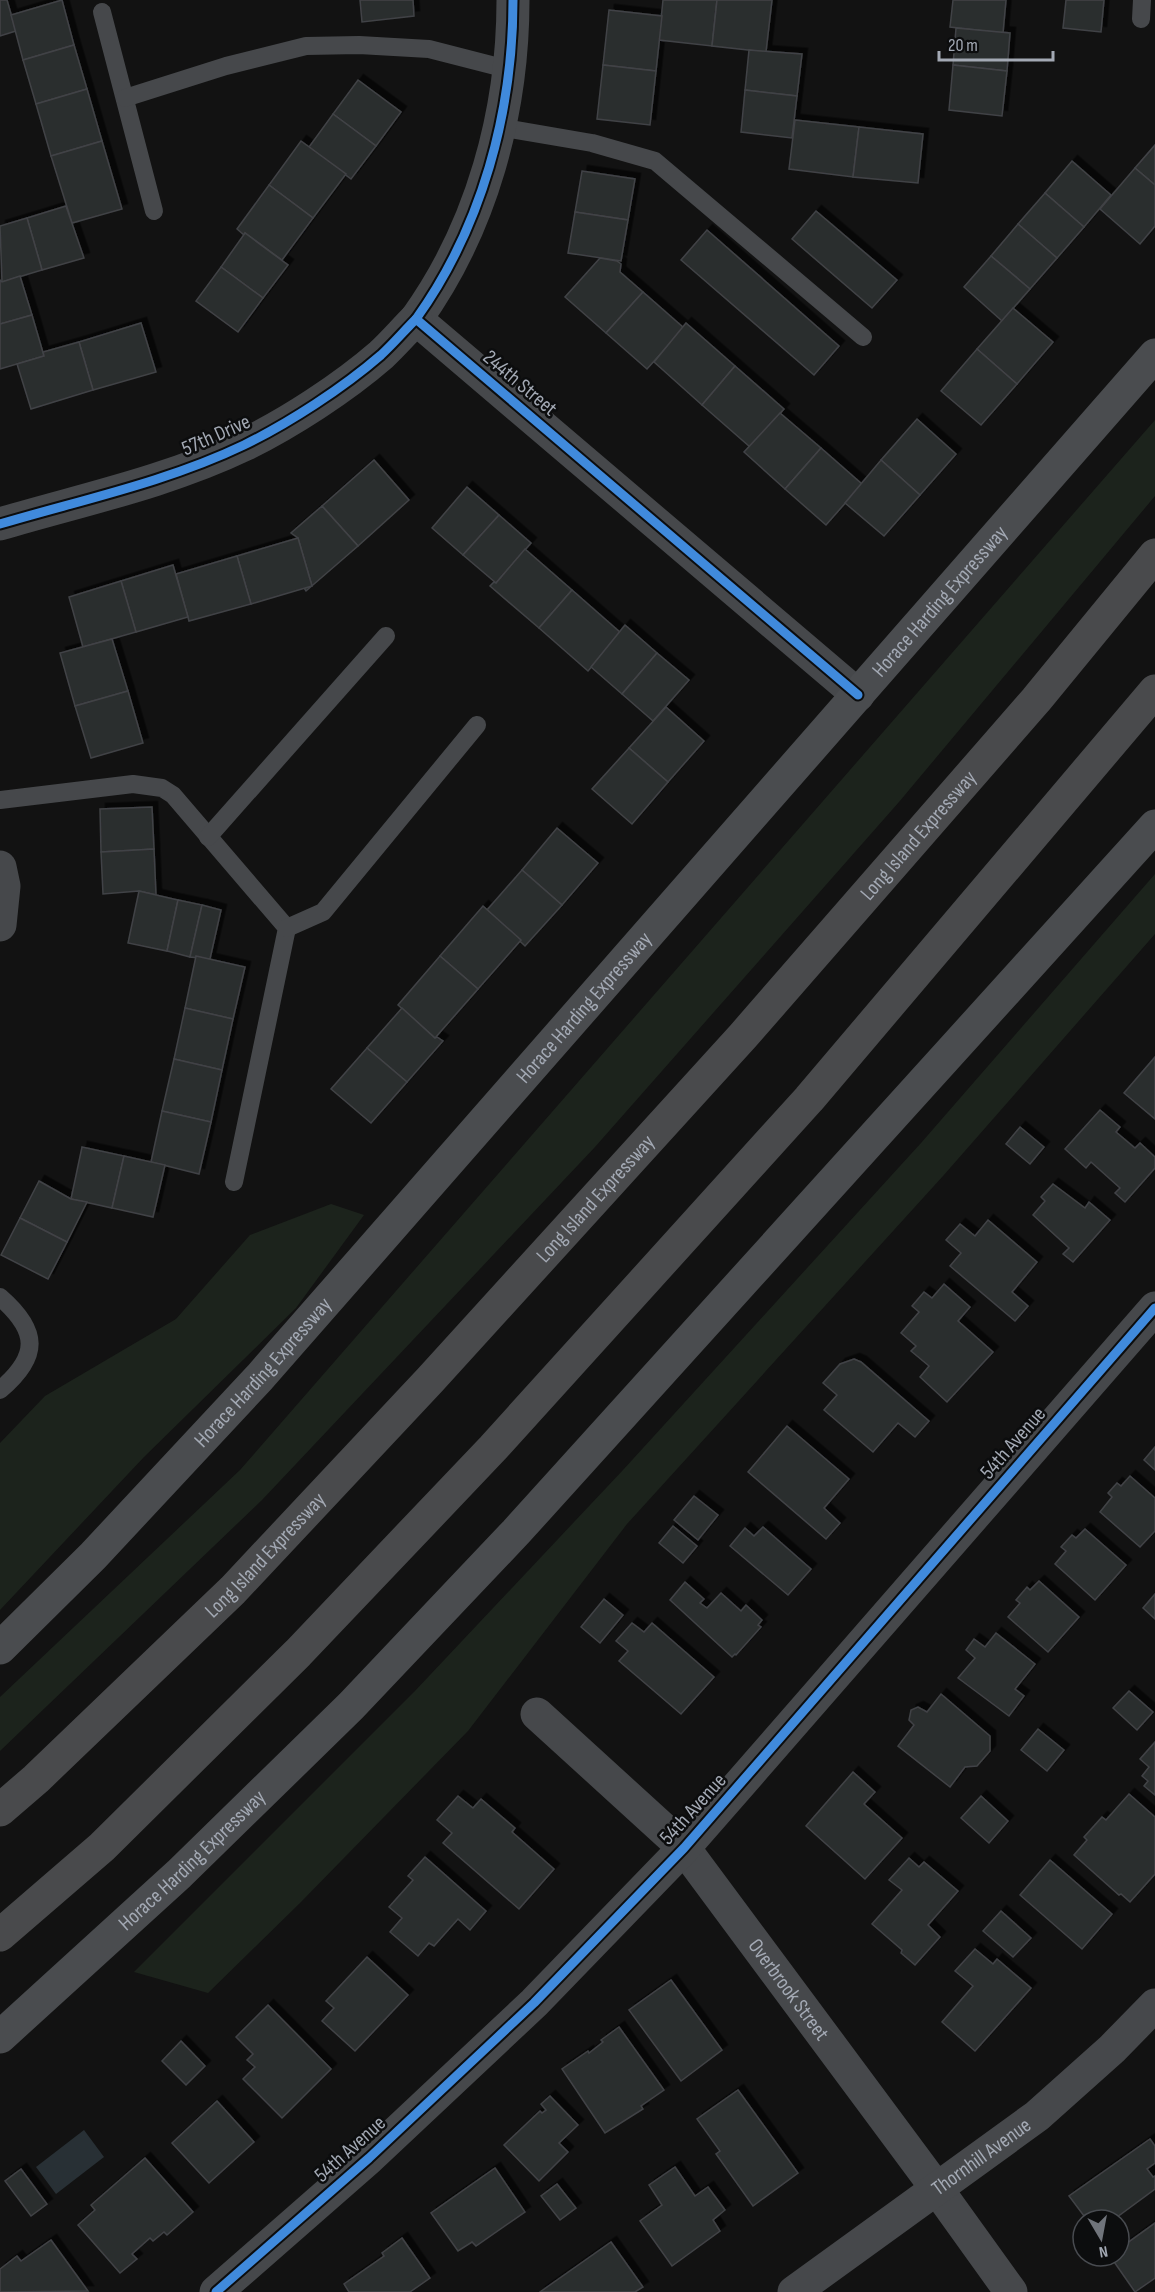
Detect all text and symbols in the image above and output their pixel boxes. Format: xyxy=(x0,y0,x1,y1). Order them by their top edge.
scale bar xyxy=(939,24,1053,62)
text: 20 m xyxy=(948,35,978,56)
street label: 244th Street xyxy=(478,345,562,421)
street label: 57th Drive xyxy=(178,409,254,461)
street label: Horace Harding Expressway xyxy=(866,520,1012,682)
street label: Long Island Expressway xyxy=(855,765,981,905)
street label: Horace Harding Expressway xyxy=(511,926,657,1088)
street label: Long Island Expressway xyxy=(531,1129,660,1267)
street label: Horace Harding Expressway xyxy=(189,1292,337,1452)
street label: 54th Avenue xyxy=(975,1402,1051,1484)
street label: Long Island Expressway xyxy=(200,1487,331,1623)
street label: 54th Avenue xyxy=(654,1768,732,1850)
street label: Horace Harding Expressway xyxy=(113,1784,270,1935)
street label: Overbrook Street xyxy=(743,1934,835,2045)
street label: 54th Avenue xyxy=(309,2110,391,2188)
street label: Thornhill Avenue xyxy=(927,2112,1036,2201)
north arrow xyxy=(1071,2208,1131,2268)
text: N xyxy=(1097,2241,1109,2261)

